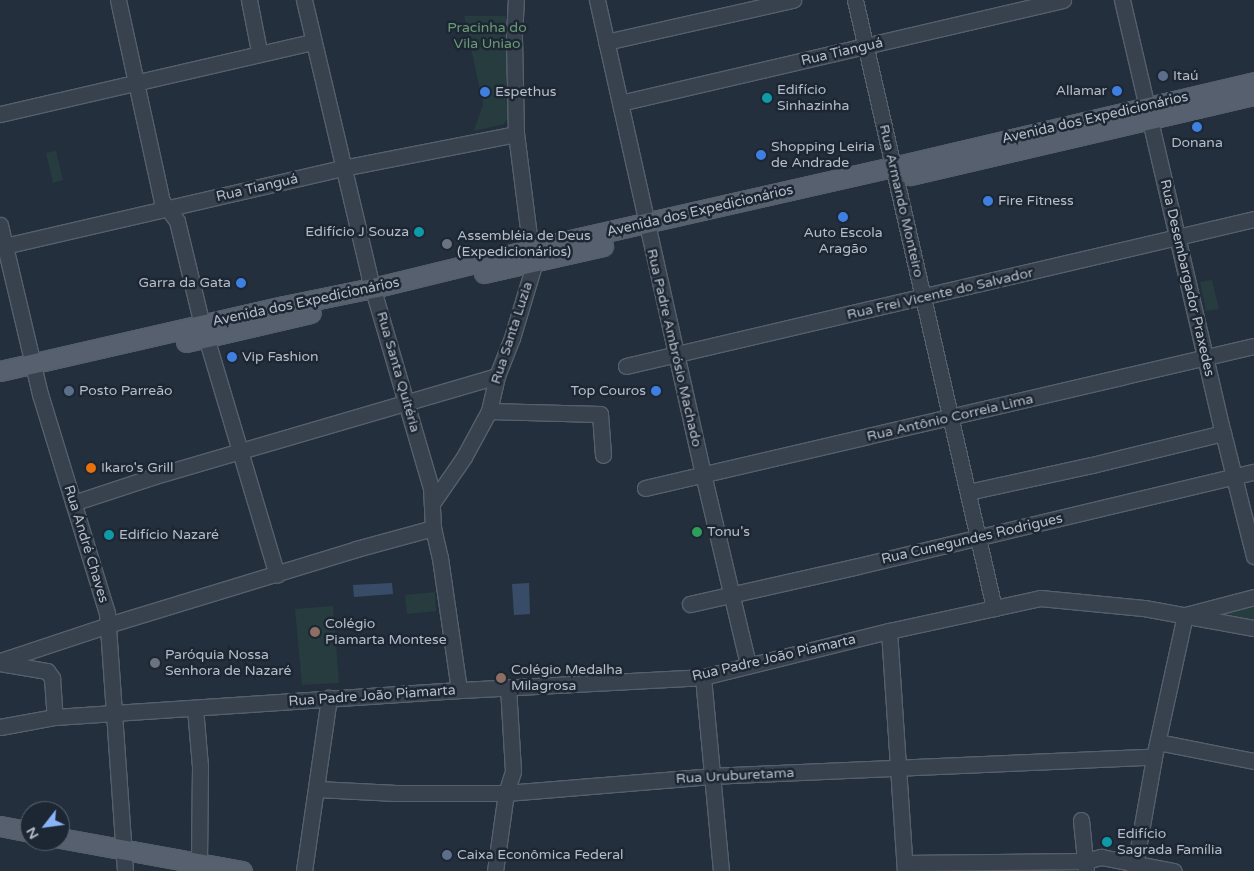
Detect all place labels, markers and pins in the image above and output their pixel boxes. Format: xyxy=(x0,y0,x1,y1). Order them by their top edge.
place label: Itaú xyxy=(1173,68,1199,84)
marker: Itaú xyxy=(1157,70,1169,82)
place label: Edifício Sinhazinha xyxy=(777,82,849,114)
place label: Allamar xyxy=(1056,83,1107,99)
place label: Espethus xyxy=(495,84,556,100)
marker: Allamar xyxy=(1111,85,1123,97)
marker: Espethus xyxy=(479,86,491,98)
marker: Edifício Sinhazinha xyxy=(761,92,773,104)
marker: Donana xyxy=(1191,121,1203,133)
place label: Donana xyxy=(1171,135,1223,151)
place label: Shopping Leiria de Andrade xyxy=(771,139,875,172)
marker: Shopping Leiria de Andrade xyxy=(755,149,767,161)
place label: Fire Fitness xyxy=(998,193,1074,209)
marker: Fire Fitness xyxy=(982,195,994,207)
marker: Auto Escola Aragão xyxy=(837,211,849,223)
place label: Edifício J Souza xyxy=(305,224,409,240)
place label: Auto Escola Aragão xyxy=(803,225,883,258)
marker: Edifício J Souza xyxy=(413,226,425,238)
place label: Assembléia de Deus (Expedicionários) xyxy=(457,228,591,260)
marker: Assembléia de Deus (Expedicionários) xyxy=(441,238,453,250)
place label: Garra da Gata xyxy=(138,275,231,291)
marker: Garra da Gata xyxy=(235,277,247,289)
place label: Vip Fashion xyxy=(242,349,319,365)
marker: Vip Fashion xyxy=(226,351,238,363)
place label: Posto Parreão xyxy=(79,383,173,399)
place label: Top Couros xyxy=(570,383,646,399)
marker: Posto Parreão xyxy=(63,385,75,397)
marker: Top Couros xyxy=(650,385,662,397)
place label: Ikaro's Grill xyxy=(101,460,174,476)
marker: Ikaro's Grill xyxy=(85,462,97,474)
place label: Tonu's xyxy=(707,524,750,540)
marker: Tonu's xyxy=(691,526,703,538)
place label: Edifício Nazaré xyxy=(119,527,219,543)
marker: Edifício Nazaré xyxy=(103,529,115,541)
place label: Colégio Piamarta Montese xyxy=(325,616,447,648)
marker: Colégio Piamarta Montese xyxy=(309,626,321,638)
place label: Paróquia Nossa Senhora de Nazaré xyxy=(165,647,291,680)
marker: Paróquia Nossa Senhora de Nazaré xyxy=(149,657,161,669)
place label: Colégio Medalha Milagrosa xyxy=(511,662,623,694)
marker: Colégio Medalha Milagrosa xyxy=(495,672,507,684)
place label: Edifício Sagrada Família xyxy=(1117,826,1222,859)
marker: Edifício Sagrada Família xyxy=(1101,836,1113,848)
place label: Caixa Econômica Federal xyxy=(457,847,624,863)
marker: Caixa Econômica Federal xyxy=(441,849,453,861)

